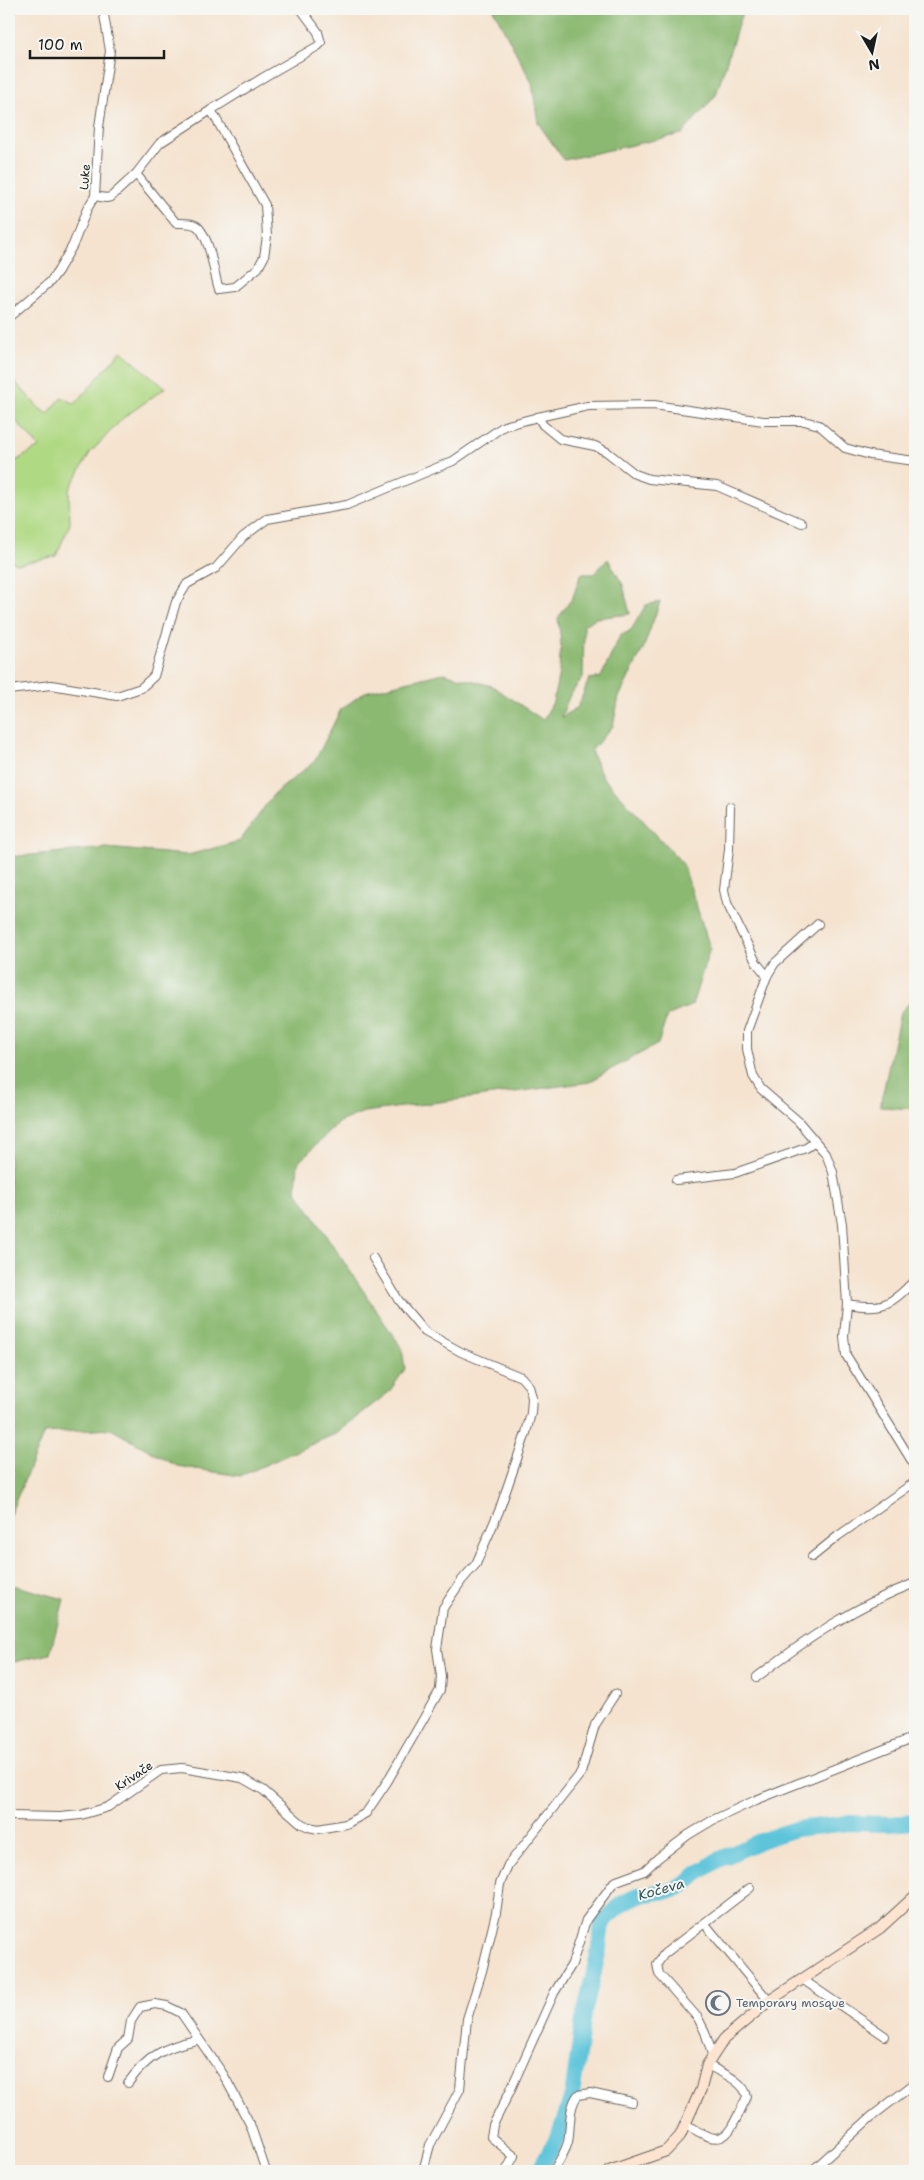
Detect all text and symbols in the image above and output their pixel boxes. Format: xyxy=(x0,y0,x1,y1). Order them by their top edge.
scale bar xyxy=(30,28,164,60)
north arrow xyxy=(846,28,896,78)
text: 100 m xyxy=(38,35,83,55)
text: N xyxy=(867,55,881,75)
street label: Luke xyxy=(76,163,94,191)
street label: Krivače xyxy=(112,1757,156,1794)
water label: Kočeva xyxy=(636,1874,686,1904)
mosque icon: Temporary mosque xyxy=(705,1990,731,2016)
place label: Temporary mosque xyxy=(736,1995,845,2011)

